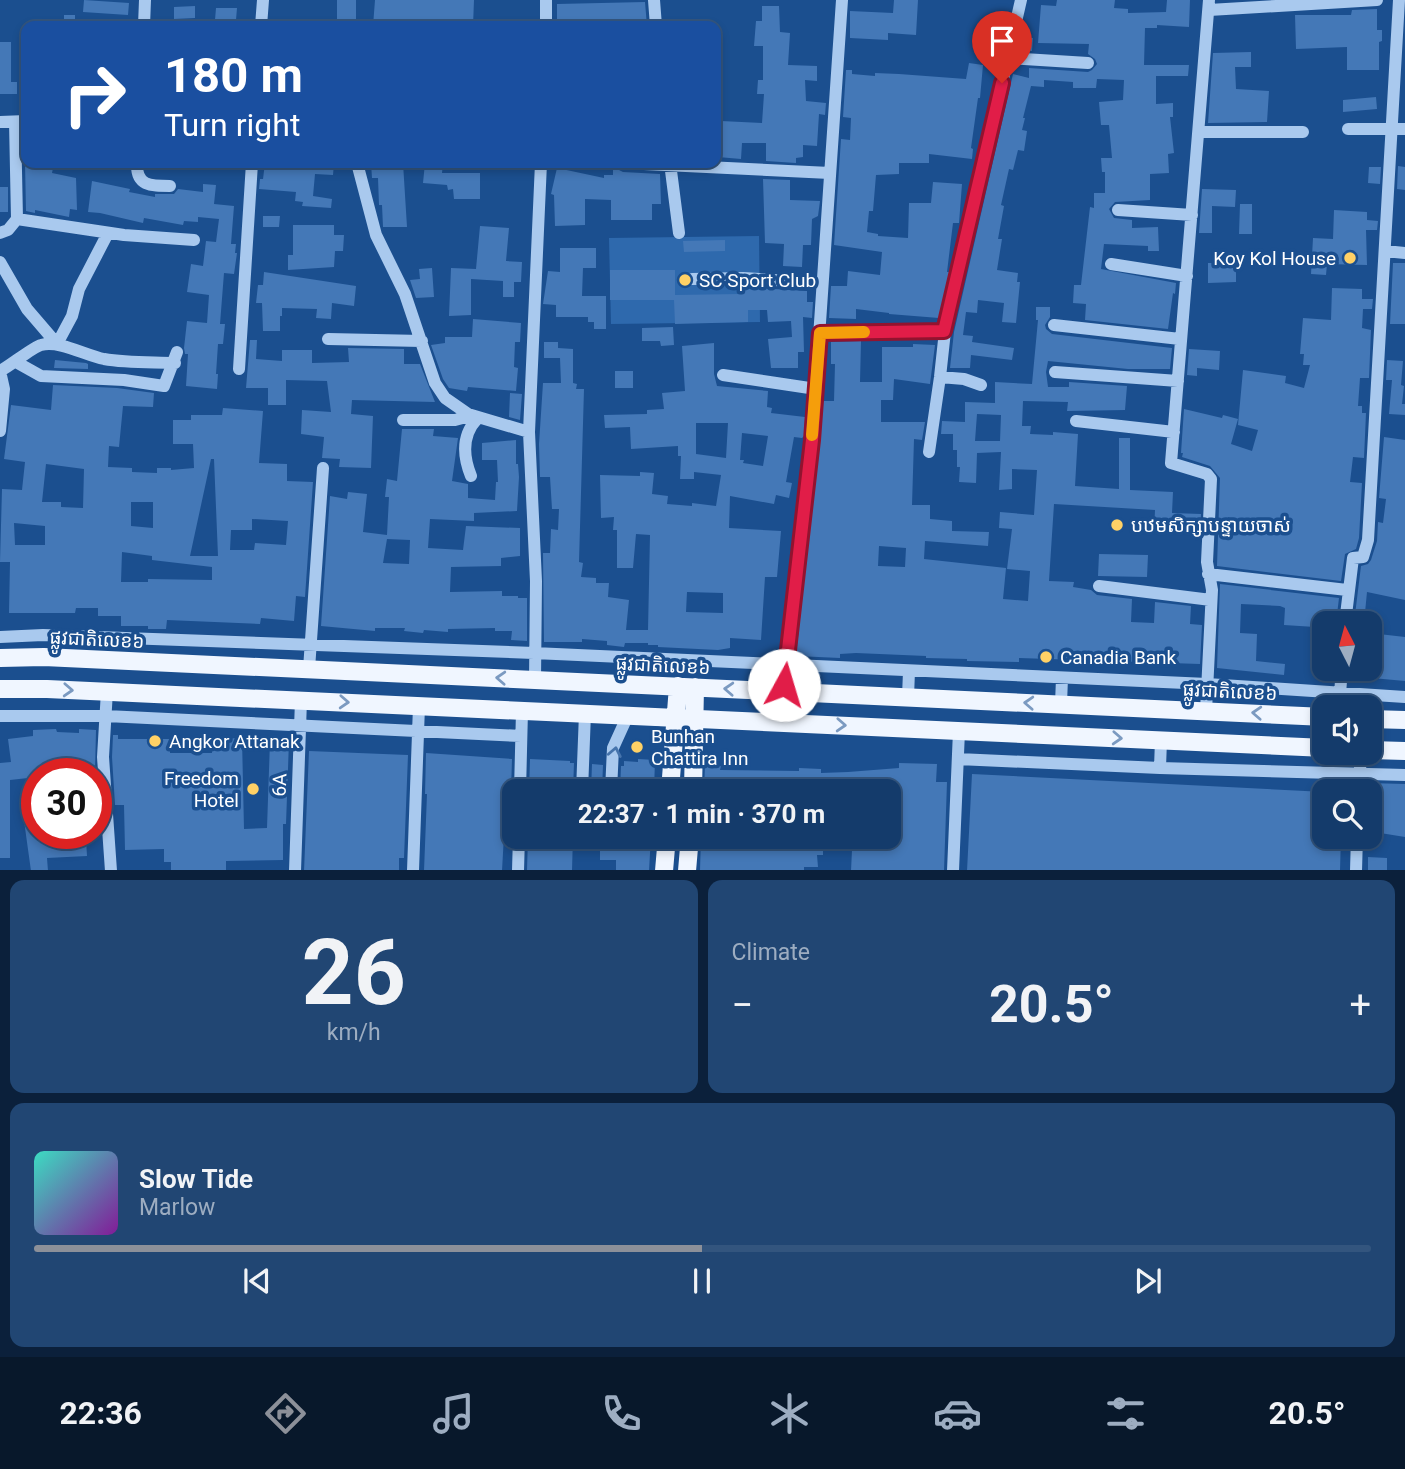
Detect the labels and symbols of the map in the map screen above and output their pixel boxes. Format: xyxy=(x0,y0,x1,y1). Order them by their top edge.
pin xyxy=(972,11,1032,83)
place label: Koy Kol House xyxy=(1213,247,1336,270)
marker: Koy Kol House xyxy=(1342,250,1358,266)
place label: SC Sport Club xyxy=(699,269,816,292)
marker: SC Sport Club xyxy=(677,272,693,288)
place label: បឋមសិក្សាបន្ទាយចាស់ xyxy=(1131,514,1291,537)
marker: បឋមសិក្សាបន្ទាយចាស់ xyxy=(1109,517,1125,533)
north arrow xyxy=(1312,611,1382,681)
street label: ផ្លូវជាតិលេខ៦ xyxy=(49,626,145,659)
place label: Canadia Bank xyxy=(1060,646,1177,669)
position arrow xyxy=(747,648,821,722)
marker: Canadia Bank xyxy=(1038,649,1054,665)
street label: ផ្លូវជាតិលេខ៦ xyxy=(615,652,711,685)
one-way arrow xyxy=(496,671,507,686)
street label: ផ្លូវជាតិលេខ៦ xyxy=(1182,678,1278,711)
one-way arrow xyxy=(723,681,734,696)
one-way arrow xyxy=(63,682,74,697)
one-way arrow xyxy=(339,695,350,710)
one-way arrow xyxy=(1024,695,1035,710)
one-way arrow xyxy=(1251,706,1262,721)
one-way arrow xyxy=(836,718,847,733)
place label: Bunhan Chattira Inn xyxy=(651,725,749,770)
place label: Angkor Attanak xyxy=(169,730,300,753)
one-way arrow xyxy=(1112,730,1123,745)
marker: Angkor Attanak xyxy=(147,733,163,749)
marker: Bunhan Chattira Inn xyxy=(629,739,645,755)
one-way arrow xyxy=(606,746,621,758)
speed limit sign: 30 xyxy=(21,758,112,849)
place label: Freedom Hotel xyxy=(164,767,239,812)
street label: 6A xyxy=(268,772,291,797)
marker: Freedom Hotel xyxy=(245,781,261,797)

